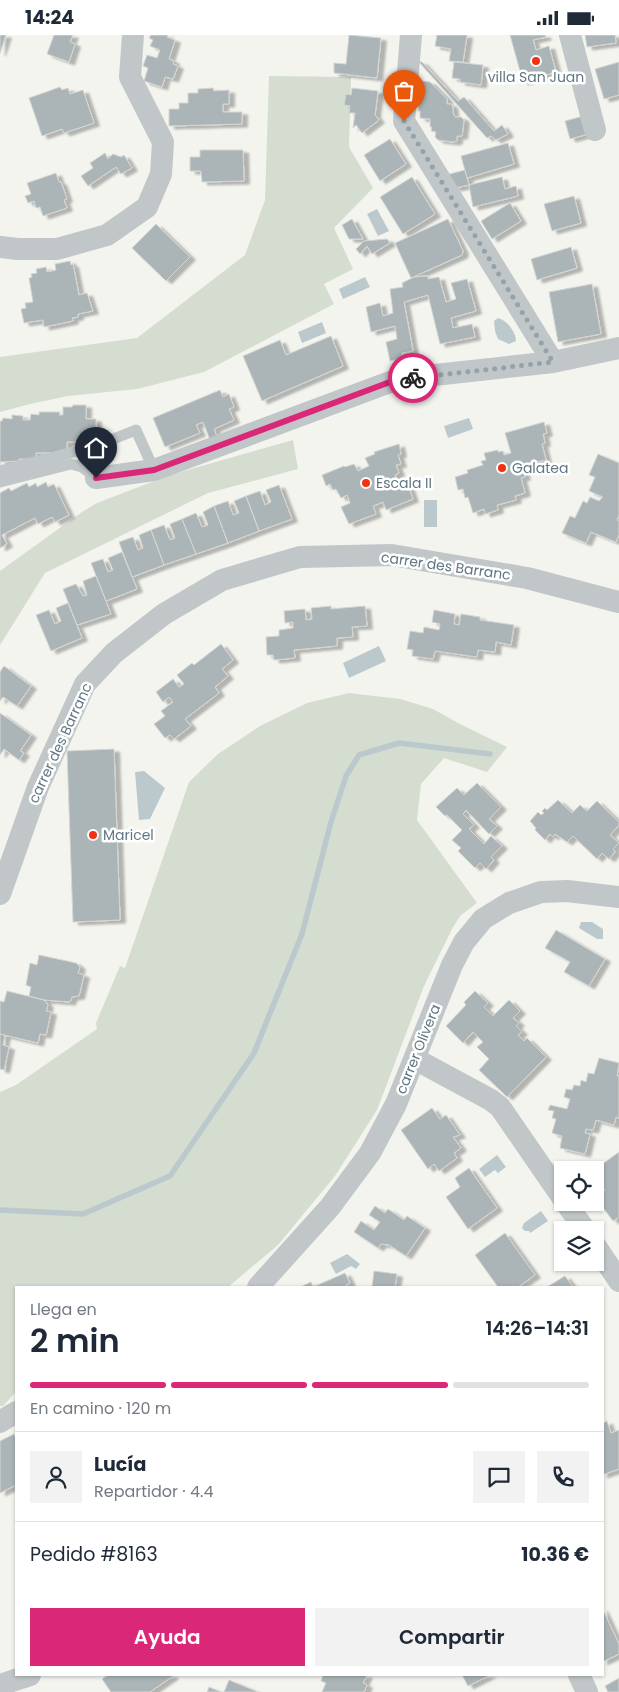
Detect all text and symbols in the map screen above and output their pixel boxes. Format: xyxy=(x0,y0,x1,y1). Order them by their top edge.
text: 14:24 xyxy=(25,4,74,31)
marker: villa San Juan xyxy=(530,55,542,67)
place label: villa San Juan xyxy=(488,67,584,87)
pin xyxy=(383,70,425,121)
icon: bag xyxy=(390,77,418,105)
courier xyxy=(388,353,438,403)
icon: bike xyxy=(399,364,427,392)
pin xyxy=(75,427,117,478)
icon: home xyxy=(82,434,110,462)
place label: Galatea xyxy=(512,458,569,478)
marker: Galatea xyxy=(496,462,508,474)
place label: Escala II xyxy=(376,473,432,493)
marker: Escala II xyxy=(360,477,372,489)
street label: carrer des Barranc xyxy=(380,547,512,585)
street label: carrer des Barranc xyxy=(23,680,97,806)
place label: Maricel xyxy=(103,825,154,845)
marker: Maricel xyxy=(87,829,99,841)
street label: carrer Olivera xyxy=(391,1001,445,1097)
map controls xyxy=(554,1161,604,1271)
button: locate xyxy=(554,1161,604,1211)
button: layers xyxy=(554,1221,604,1271)
text: Llega en xyxy=(30,1298,97,1321)
text: 14:26–14:31 xyxy=(485,1315,589,1342)
text: 2 min xyxy=(30,1318,120,1363)
text: En camino · 120 m xyxy=(30,1397,171,1420)
button: person xyxy=(30,1451,82,1503)
text: Lucía xyxy=(94,1451,146,1478)
button: chat xyxy=(473,1451,525,1503)
button: phone xyxy=(537,1451,589,1503)
text: Repartidor · 4.4 xyxy=(94,1480,213,1503)
text: Pedido #8163 xyxy=(30,1541,158,1568)
text: 10.36 € xyxy=(521,1541,589,1568)
button: Ayuda xyxy=(30,1608,305,1666)
button: Compartir xyxy=(315,1608,589,1666)

